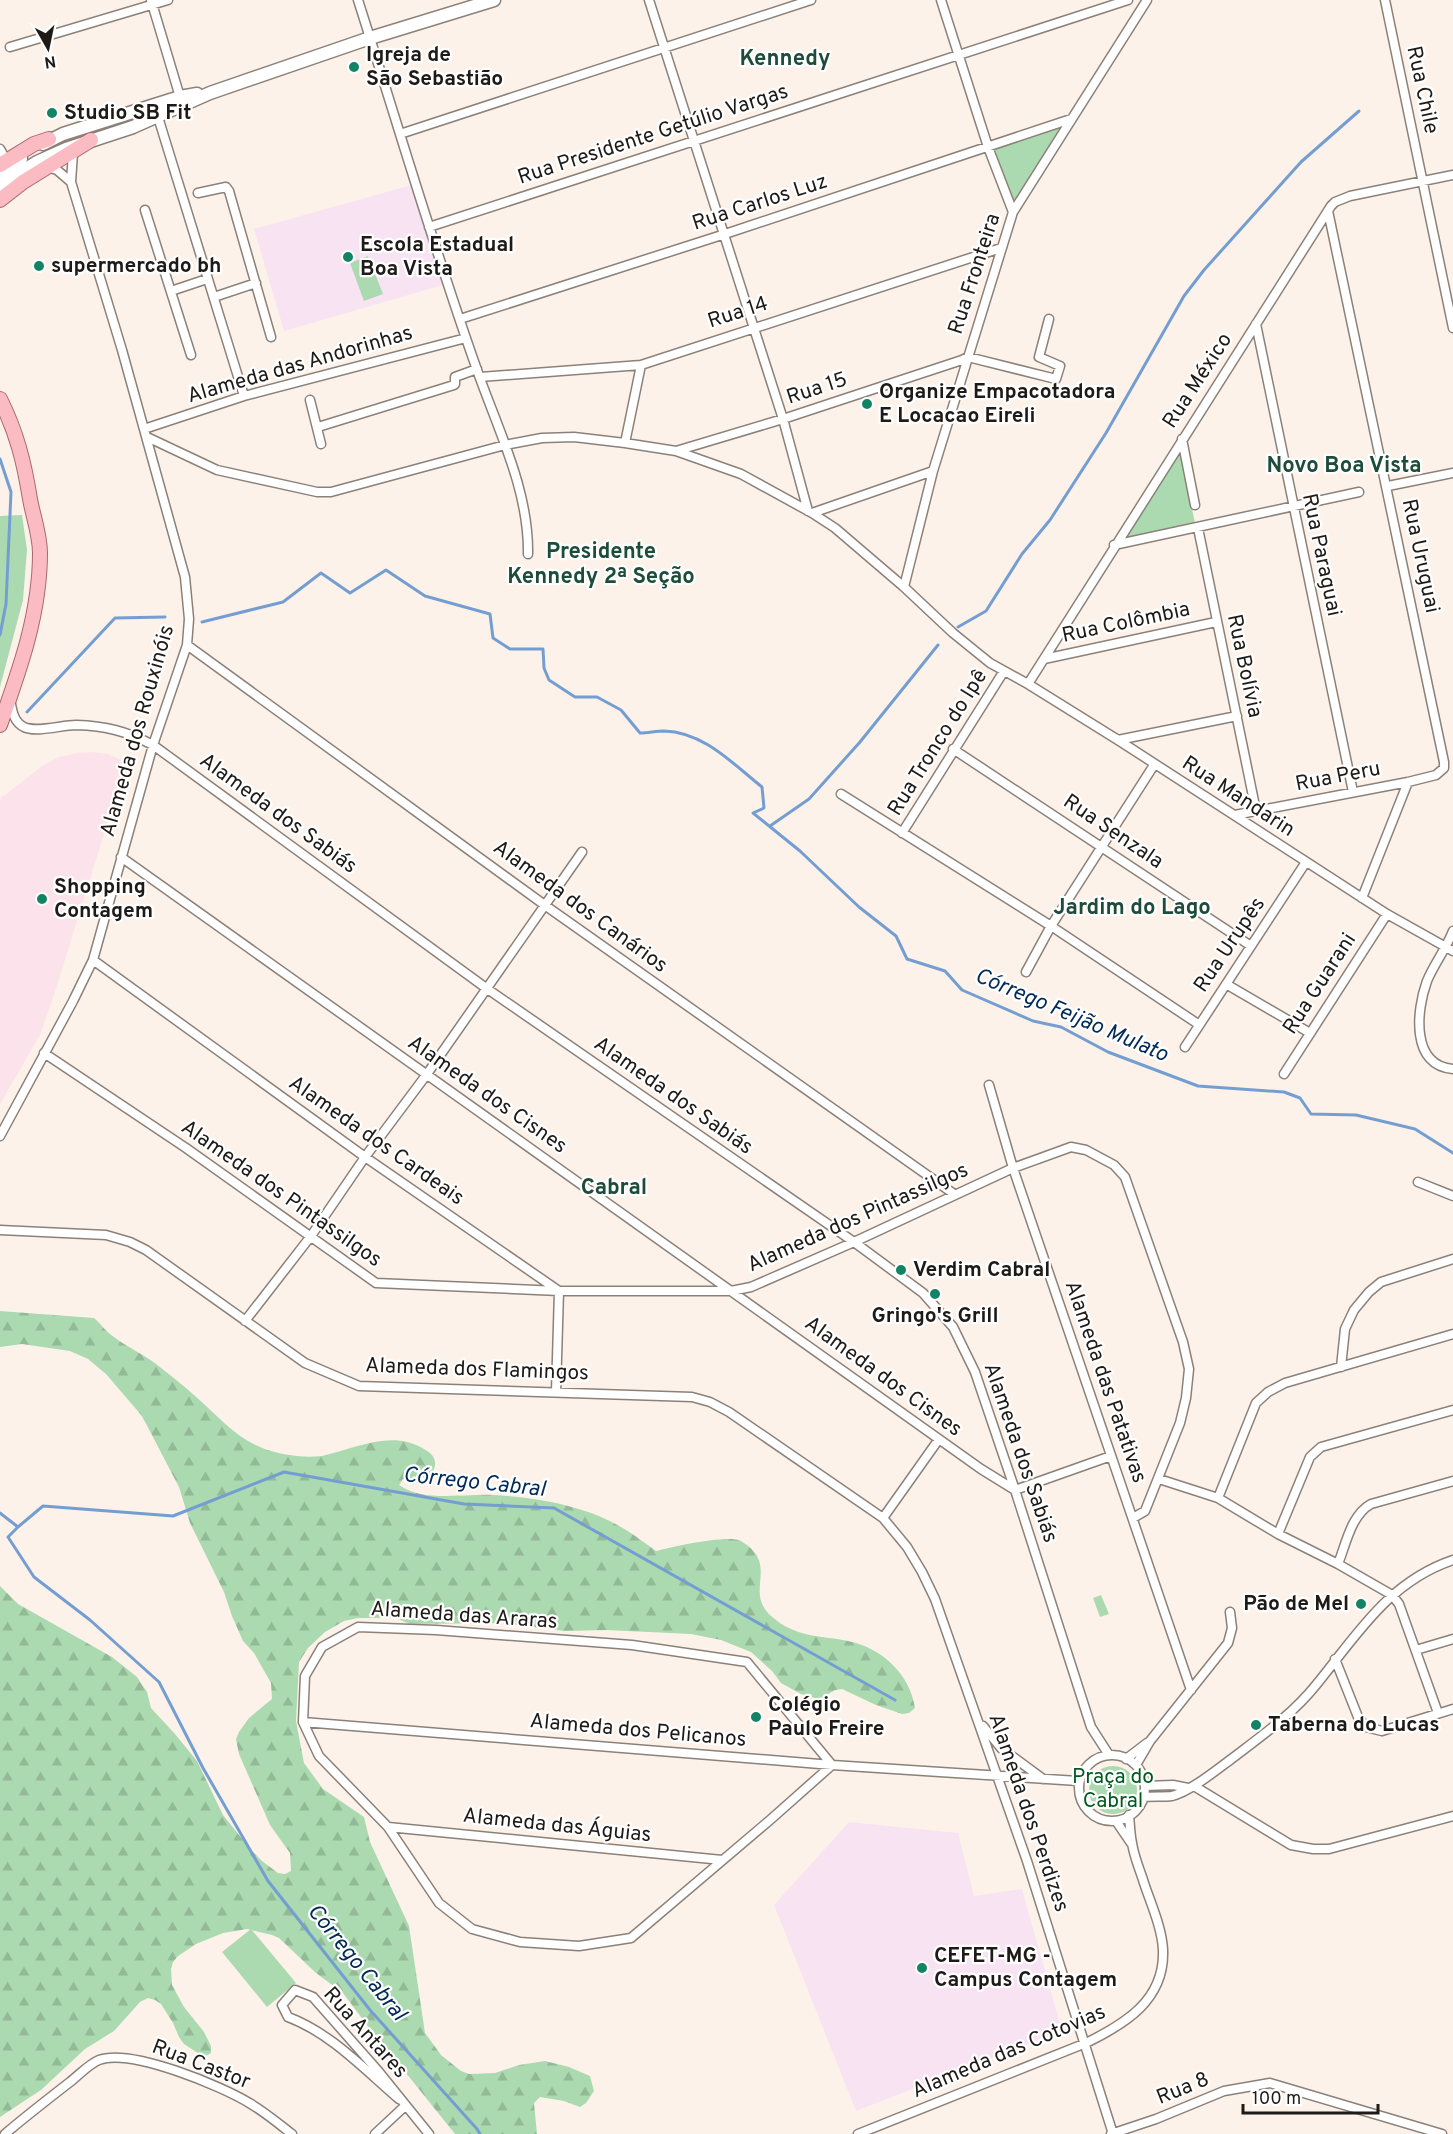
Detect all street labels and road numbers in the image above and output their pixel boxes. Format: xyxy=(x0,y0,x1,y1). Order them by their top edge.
street label: Rua Chile xyxy=(1400,44,1444,136)
street label: Rua Presidente Getúlio Vargas xyxy=(514,78,792,192)
street label: Rua Carlos Luz xyxy=(689,168,831,238)
street label: Rua Fronteira xyxy=(943,210,1007,338)
street label: Rua 14 xyxy=(704,291,772,335)
street label: Alameda das Andorinhas xyxy=(184,320,416,410)
street label: Rua México xyxy=(1157,328,1239,434)
street label: Rua 15 xyxy=(783,367,851,411)
street label: Rua Paraguai xyxy=(1295,491,1347,619)
street label: Rua Uruguai xyxy=(1395,496,1445,616)
street label: Rua Colômbia xyxy=(1059,596,1193,650)
street label: Rua Bolívia xyxy=(1220,612,1268,720)
street label: Alameda dos Rouxinóis xyxy=(95,622,181,840)
street label: Rua Tronco do Ipê xyxy=(882,665,994,821)
street label: Alameda dos Sabiás xyxy=(194,748,362,880)
street label: Rua Mandarin xyxy=(1176,750,1300,844)
street label: Rua Peru xyxy=(1293,756,1383,798)
street label: Rua Senzala xyxy=(1058,789,1168,875)
street label: Alameda dos Canários xyxy=(487,835,673,979)
street label: Rua Urupês xyxy=(1188,892,1272,998)
street label: Rua Guarani xyxy=(1277,928,1363,1040)
street label: Alameda dos Cisnes xyxy=(402,1030,572,1160)
street label: Alameda dos Sabiás xyxy=(588,1031,758,1161)
street label: Alameda dos Cardeais xyxy=(283,1070,469,1212)
street label: Alameda dos Pintassilgos xyxy=(175,1114,387,1274)
street label: Alameda dos Pintassilgos xyxy=(743,1157,973,1279)
street label: Alameda das Patativas xyxy=(1058,1277,1152,1487)
street label: Alameda dos Cisnes xyxy=(799,1311,967,1443)
street label: Alameda dos Flamingos xyxy=(365,1353,589,1387)
street label: Alameda dos Sabiás xyxy=(977,1360,1063,1546)
street label: Alameda das Araras xyxy=(370,1596,558,1636)
street label: Alameda dos Pelicanos xyxy=(529,1708,747,1754)
street label: Alameda dos Perdizes xyxy=(981,1710,1075,1916)
street label: Alameda das Águias xyxy=(461,1802,653,1849)
street label: Rua Antares xyxy=(317,1982,413,2084)
street label: Alameda das Cotovias xyxy=(908,1999,1110,2105)
street label: Rua Castor xyxy=(148,2034,254,2096)
street label: Rua 8 xyxy=(1153,2066,1213,2112)

